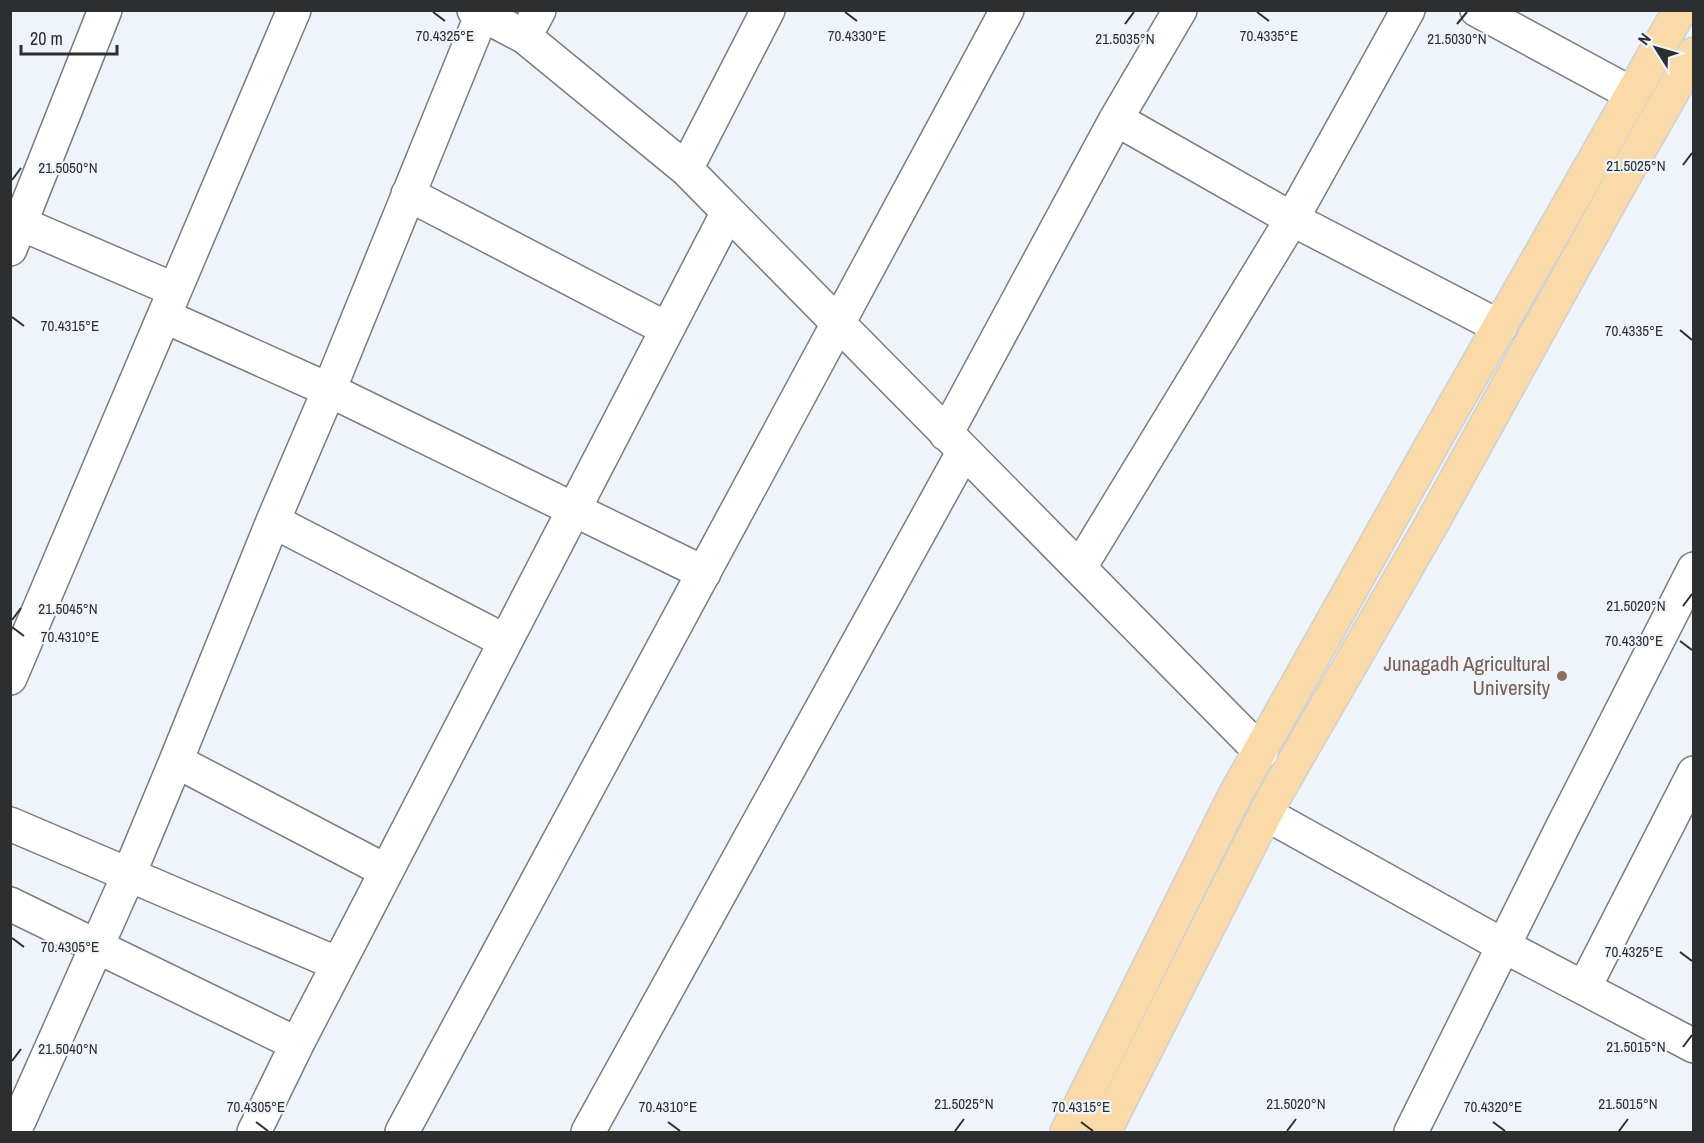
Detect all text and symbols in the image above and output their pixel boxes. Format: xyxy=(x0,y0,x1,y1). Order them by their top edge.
scale bar xyxy=(21,18,117,56)
north arrow xyxy=(1626,18,1686,78)
text: 70.4325°E xyxy=(416,25,474,46)
text: 70.4330°E xyxy=(828,25,886,46)
text: 70.4335°E xyxy=(1240,25,1298,46)
text: 20 m xyxy=(30,26,63,51)
text: 21.5035°N xyxy=(1095,28,1155,49)
text: 21.5030°N xyxy=(1427,28,1487,49)
text: N xyxy=(1632,29,1656,49)
text: 21.5025°N xyxy=(1606,155,1666,176)
text: 21.5050°N xyxy=(38,157,98,178)
text: 70.4315°E xyxy=(41,315,99,336)
text: 70.4335°E xyxy=(1605,320,1663,341)
text: 21.5020°N xyxy=(1606,595,1666,616)
text: 21.5045°N xyxy=(38,598,98,619)
text: 70.4310°E xyxy=(41,626,99,647)
text: 70.4330°E xyxy=(1605,630,1663,651)
place label: Junagadh Agricultural University xyxy=(1383,649,1550,702)
marker: Junagadh Agricultural University xyxy=(1555,669,1569,683)
text: 70.4305°E xyxy=(41,936,99,957)
text: 70.4325°E xyxy=(1605,941,1663,962)
text: 21.5015°N xyxy=(1606,1036,1666,1057)
text: 21.5040°N xyxy=(38,1038,98,1059)
text: 21.5025°N xyxy=(934,1093,994,1114)
text: 21.5020°N xyxy=(1266,1093,1326,1114)
text: 21.5015°N xyxy=(1598,1093,1658,1114)
text: 70.4305°E xyxy=(227,1096,285,1117)
text: 70.4310°E xyxy=(639,1096,697,1117)
text: 70.4315°E xyxy=(1052,1096,1110,1117)
text: 70.4320°E xyxy=(1464,1096,1522,1117)

